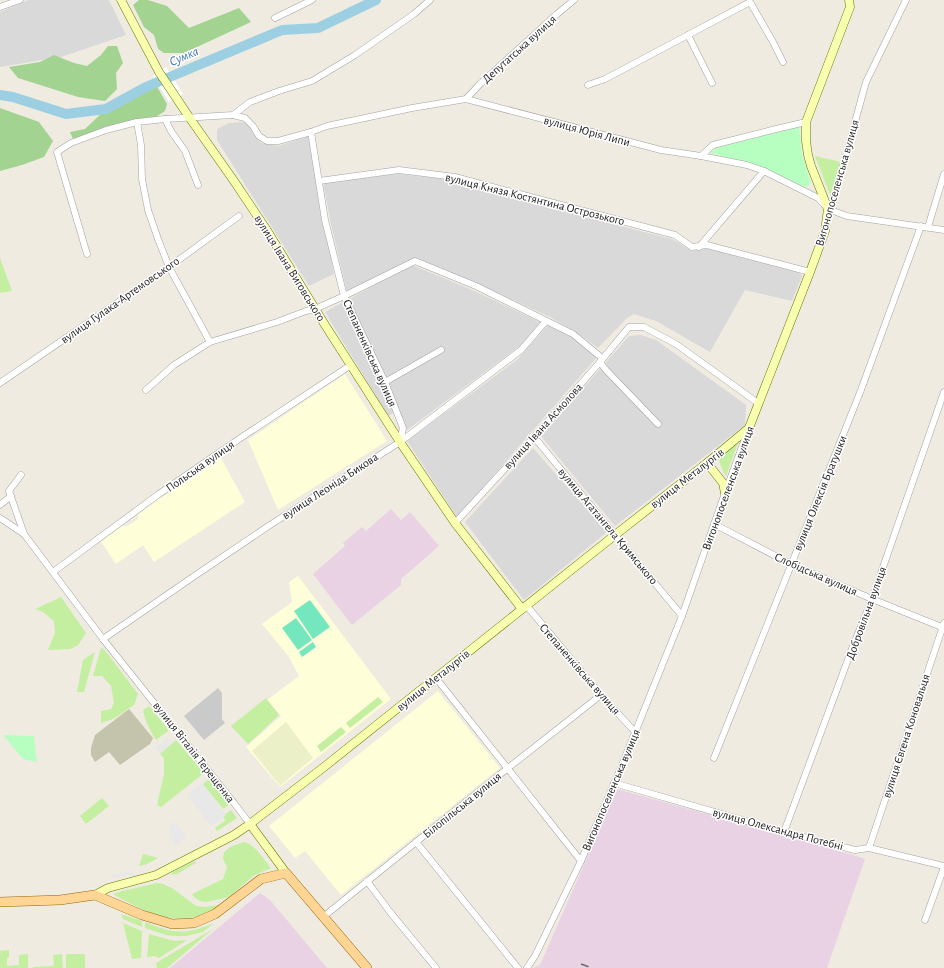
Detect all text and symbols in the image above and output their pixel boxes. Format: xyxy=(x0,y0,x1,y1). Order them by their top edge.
street label: Депутатська вулиця xyxy=(480,13,559,86)
water label: Сумка xyxy=(167,45,201,69)
street label: вулиця Юрія Липи xyxy=(542,114,631,149)
street label: Вигонопоселенська вулиця xyxy=(813,118,862,248)
street label: вулиця Князя Костянтина Острозького xyxy=(444,171,626,228)
street label: вулиця Івана Виговського xyxy=(252,213,328,324)
street label: вулиця Гулака-Артемовського xyxy=(59,254,182,346)
street label: Степаненківська вулиця xyxy=(340,297,399,409)
street label: вулиця Івана Асмолова xyxy=(501,380,586,472)
street label: Вигонопоселенська вулиця xyxy=(700,424,757,552)
street label: вулиця Олексія Братушки xyxy=(791,433,850,553)
street label: Польська вулиця xyxy=(164,438,237,495)
street label: вулиця Металургів xyxy=(648,445,727,511)
street label: вулиця Леоніда Бикова xyxy=(280,450,381,522)
street label: вулиця Агатангела Кримського xyxy=(555,466,660,587)
street label: Слобідська вулиця xyxy=(772,550,859,599)
street label: Добровільна вулиця xyxy=(844,565,889,662)
street label: Степаненківська вулиця xyxy=(537,621,623,718)
street label: вулиця Металургів xyxy=(394,647,473,714)
street label: вулиця Євгена Коновальця xyxy=(880,673,933,800)
street label: вулиця Віталія Терещенка xyxy=(150,699,237,806)
street label: Вигонопоселенська вулиця xyxy=(580,727,643,853)
street label: Білопільська вулиця xyxy=(420,770,504,841)
street label: вулиця Олександра Потебні xyxy=(711,806,845,853)

